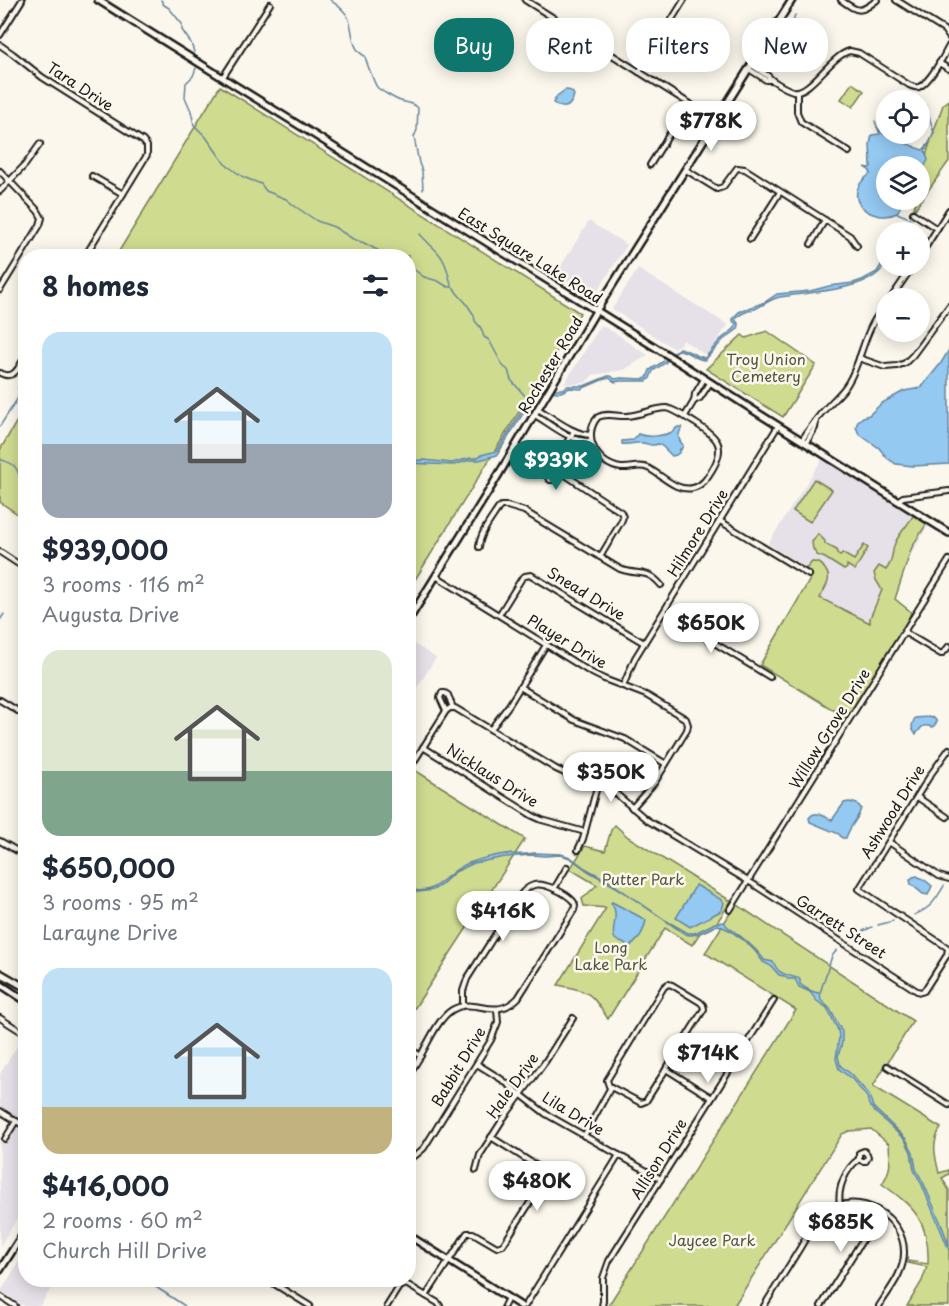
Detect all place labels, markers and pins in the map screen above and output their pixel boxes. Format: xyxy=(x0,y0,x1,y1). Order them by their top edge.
pin: $778K xyxy=(669,101,753,152)
pin: $939K xyxy=(514,440,598,491)
pin: $650K xyxy=(669,603,753,654)
pin: $350K xyxy=(569,752,653,803)
pin: $416K xyxy=(461,891,545,942)
pin: $714K xyxy=(666,1033,750,1084)
pin: $480K xyxy=(495,1161,579,1212)
pin: $685K xyxy=(799,1202,883,1253)

